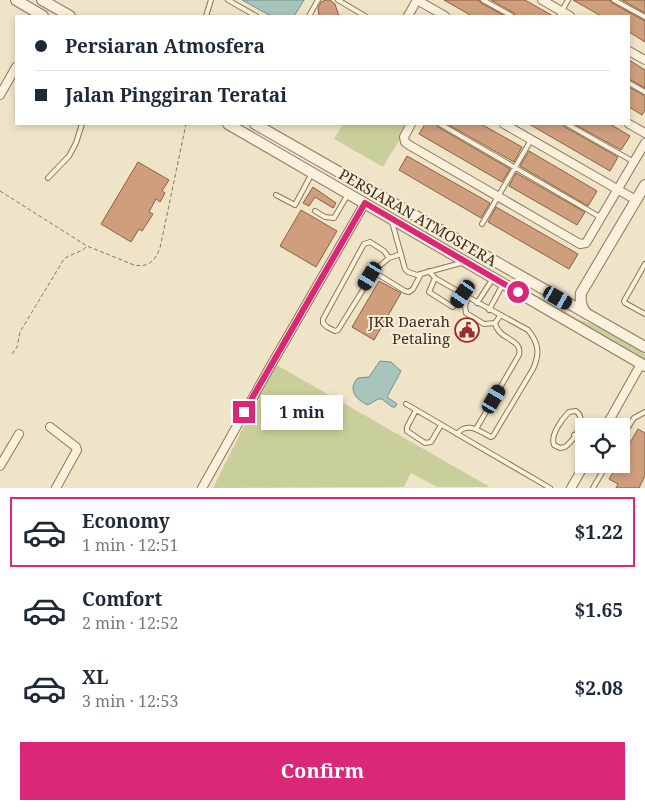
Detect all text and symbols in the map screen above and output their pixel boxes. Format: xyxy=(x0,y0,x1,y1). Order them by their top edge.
text: Persiaran Atmosfera xyxy=(65,33,265,59)
text: Jalan Pinggiran Teratai xyxy=(65,82,287,108)
street label: PERSIARAN ATMOSFERA xyxy=(335,164,501,271)
car xyxy=(355,259,384,293)
car xyxy=(448,277,477,311)
route start xyxy=(507,281,529,303)
car xyxy=(541,284,574,312)
place label: JKR Daerah Petaling xyxy=(367,311,450,348)
public building icon: JKR Daerah Petaling xyxy=(454,317,480,343)
car xyxy=(480,382,507,416)
callout: 1 min xyxy=(262,394,344,430)
route end xyxy=(233,401,255,423)
text: 1 min xyxy=(279,401,325,423)
map controls xyxy=(575,418,630,473)
button: locate xyxy=(575,418,630,473)
text: Economy xyxy=(82,508,170,534)
icon: car xyxy=(22,510,67,555)
text: $1.22 xyxy=(574,519,623,545)
text: 1 min · 12:51 xyxy=(82,534,178,556)
text: Comfort xyxy=(82,586,162,612)
icon: car xyxy=(22,588,67,633)
text: $1.65 xyxy=(574,597,623,623)
text: 2 min · 12:52 xyxy=(82,612,178,634)
text: XL xyxy=(82,664,108,690)
icon: car xyxy=(22,666,67,711)
text: $2.08 xyxy=(574,675,623,701)
text: 3 min · 12:53 xyxy=(82,690,178,712)
button: Confirm xyxy=(20,742,625,800)

